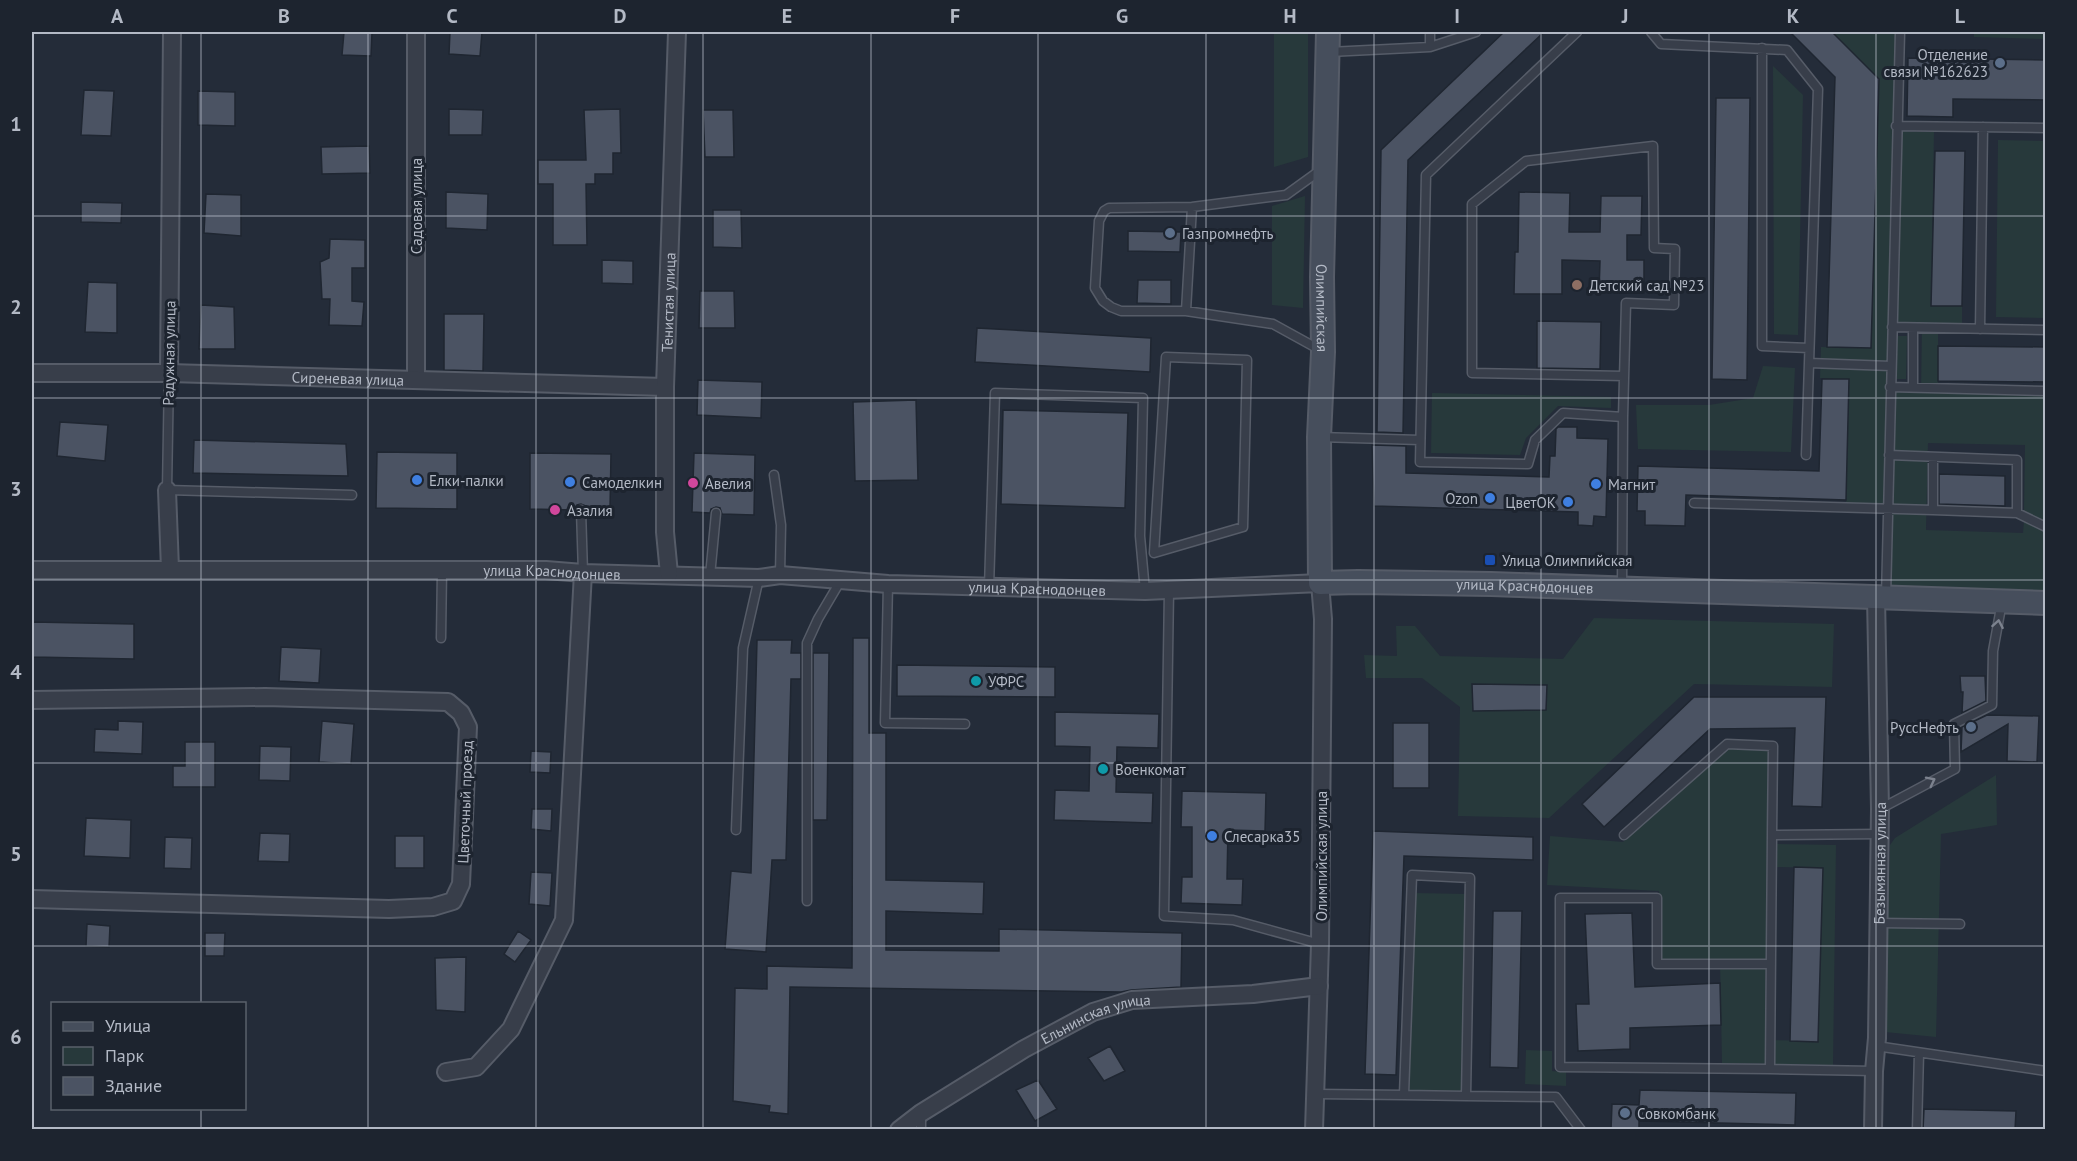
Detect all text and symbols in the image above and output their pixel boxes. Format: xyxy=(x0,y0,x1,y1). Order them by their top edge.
text: A xyxy=(111,3,124,29)
text: B xyxy=(278,3,290,29)
text: C xyxy=(446,3,458,29)
text: D xyxy=(614,3,627,29)
text: E xyxy=(782,3,792,29)
text: F xyxy=(950,3,960,29)
text: G xyxy=(1116,3,1128,29)
text: H xyxy=(1283,3,1297,29)
text: I xyxy=(1454,3,1460,29)
text: J xyxy=(1621,3,1628,29)
text: K xyxy=(1787,3,1800,29)
text: L xyxy=(1955,3,1966,29)
place label: Отделение связи №162623 xyxy=(1883,45,1988,81)
marker: Отделение связи №162623 xyxy=(1993,56,2007,70)
text: 1 xyxy=(10,111,22,137)
street label: Садовая улица xyxy=(407,158,426,254)
place label: Газпромнефть xyxy=(1182,224,1273,243)
marker: Газпромнефть xyxy=(1163,226,1177,240)
street label: Тенистая улица xyxy=(657,252,679,352)
street label: Олимпийская xyxy=(1312,264,1332,352)
place label: Детский сад №23 xyxy=(1589,276,1704,295)
marker: Детский сад №23 xyxy=(1570,278,1584,292)
text: 2 xyxy=(10,294,22,320)
street label: Радужная улица xyxy=(159,300,179,406)
street label: Сиреневая улица xyxy=(291,367,404,389)
place label: Елки-палки xyxy=(429,471,504,490)
marker: Елки-палки xyxy=(410,473,424,487)
place label: Самоделкин xyxy=(582,473,662,492)
place label: Авелия xyxy=(705,474,751,493)
marker: Самоделкин xyxy=(563,475,577,489)
place label: Магнит xyxy=(1608,475,1655,494)
text: 3 xyxy=(10,476,22,502)
marker: Авелия xyxy=(686,476,700,490)
marker: Магнит xyxy=(1589,477,1603,491)
place label: Ozon xyxy=(1445,489,1478,508)
marker: Ozon xyxy=(1483,491,1497,505)
place label: ЦветОК xyxy=(1505,493,1556,512)
marker: ЦветОК xyxy=(1561,495,1575,509)
place label: Азалия xyxy=(567,501,613,520)
marker: Азалия xyxy=(548,503,562,517)
place label: Улица Олимпийская xyxy=(1502,551,1632,570)
marker: Улица Олимпийская xyxy=(1483,553,1497,567)
street label: улица Краснодонцев xyxy=(483,560,621,584)
street label: улица Краснодонцев xyxy=(1456,574,1594,597)
street label: улица Краснодонцев xyxy=(968,577,1106,599)
one-way arrow xyxy=(1991,619,2004,629)
text: 4 xyxy=(10,659,22,685)
place label: УФРС xyxy=(988,672,1024,691)
marker: УФРС xyxy=(969,674,983,688)
place label: РуссНефть xyxy=(1890,718,1959,737)
marker: РуссНефть xyxy=(1964,720,1978,734)
street label: Цветочный проезд xyxy=(453,740,477,864)
place label: Военкомат xyxy=(1115,760,1186,779)
marker: Военкомат xyxy=(1096,762,1110,776)
one-way arrow xyxy=(1925,777,1936,788)
street label: Олимпийская улица xyxy=(1312,791,1331,921)
street label: Безымянная улица xyxy=(1869,802,1890,924)
place label: Слесарка35 xyxy=(1224,827,1300,846)
marker: Слесарка35 xyxy=(1205,829,1219,843)
text: 5 xyxy=(10,841,22,867)
street label: Ельнинская улица xyxy=(1037,990,1151,1048)
legend xyxy=(51,1002,246,1110)
text: Улица xyxy=(105,1014,151,1037)
text: 6 xyxy=(10,1024,22,1050)
text: Парк xyxy=(105,1044,145,1067)
text: Здание xyxy=(105,1074,162,1097)
place label: Совкомбанк xyxy=(1637,1104,1717,1123)
marker: Совкомбанк xyxy=(1618,1106,1632,1120)

